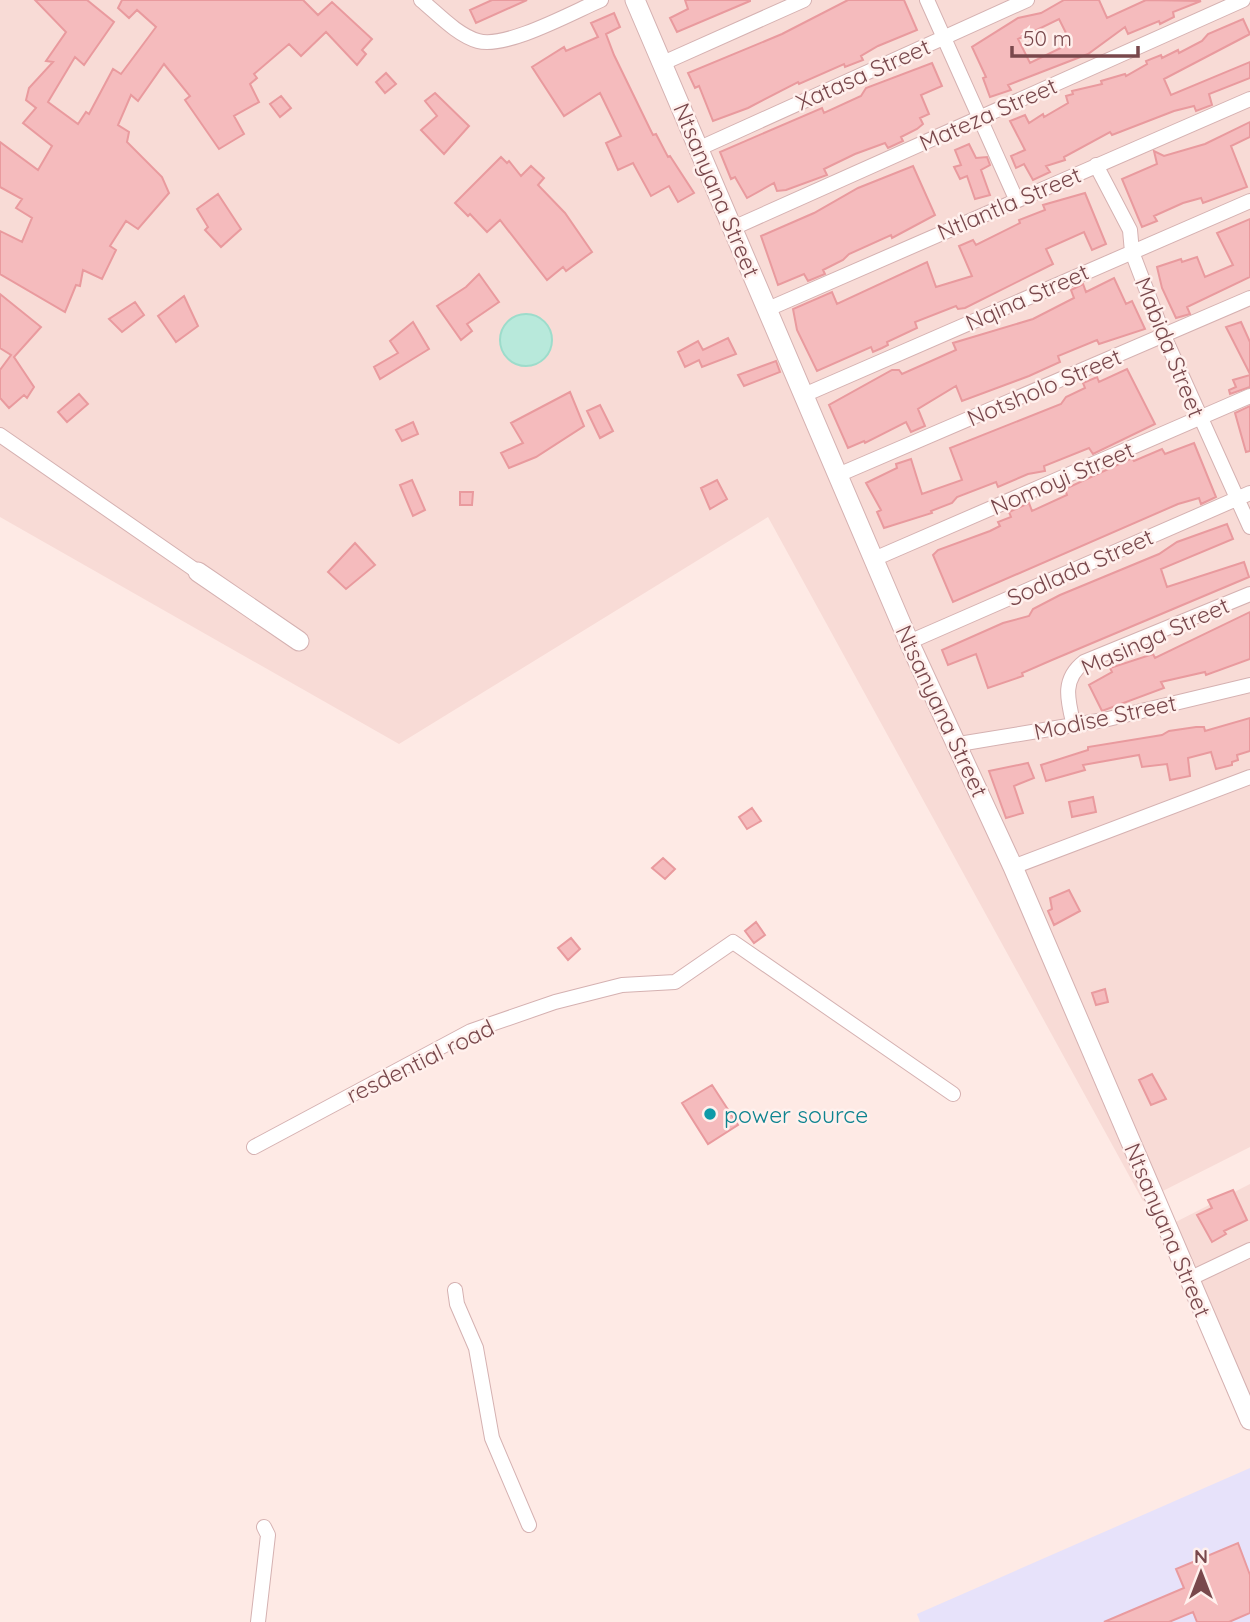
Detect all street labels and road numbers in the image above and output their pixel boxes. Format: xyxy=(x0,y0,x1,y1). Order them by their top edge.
street label: Xatasa Street xyxy=(791,31,935,116)
street label: Mateza Street xyxy=(915,71,1062,157)
street label: Ntsanyana Street xyxy=(667,99,767,282)
street label: Ntlantla Street xyxy=(933,160,1085,246)
street label: Nqina Street xyxy=(961,257,1093,337)
street label: Mabida Street xyxy=(1129,273,1211,422)
street label: Notsholo Street xyxy=(963,341,1126,433)
street label: Nomoyi Street xyxy=(986,435,1138,521)
street label: Sodlada Street xyxy=(1002,522,1158,612)
street label: Masinga Street xyxy=(1076,590,1234,682)
street label: Ntsanyana Street xyxy=(889,620,995,802)
street label: Modise Street xyxy=(1031,688,1179,746)
street label: resdential road xyxy=(341,1013,499,1109)
street label: Ntsanyana Street xyxy=(1118,1139,1218,1322)

